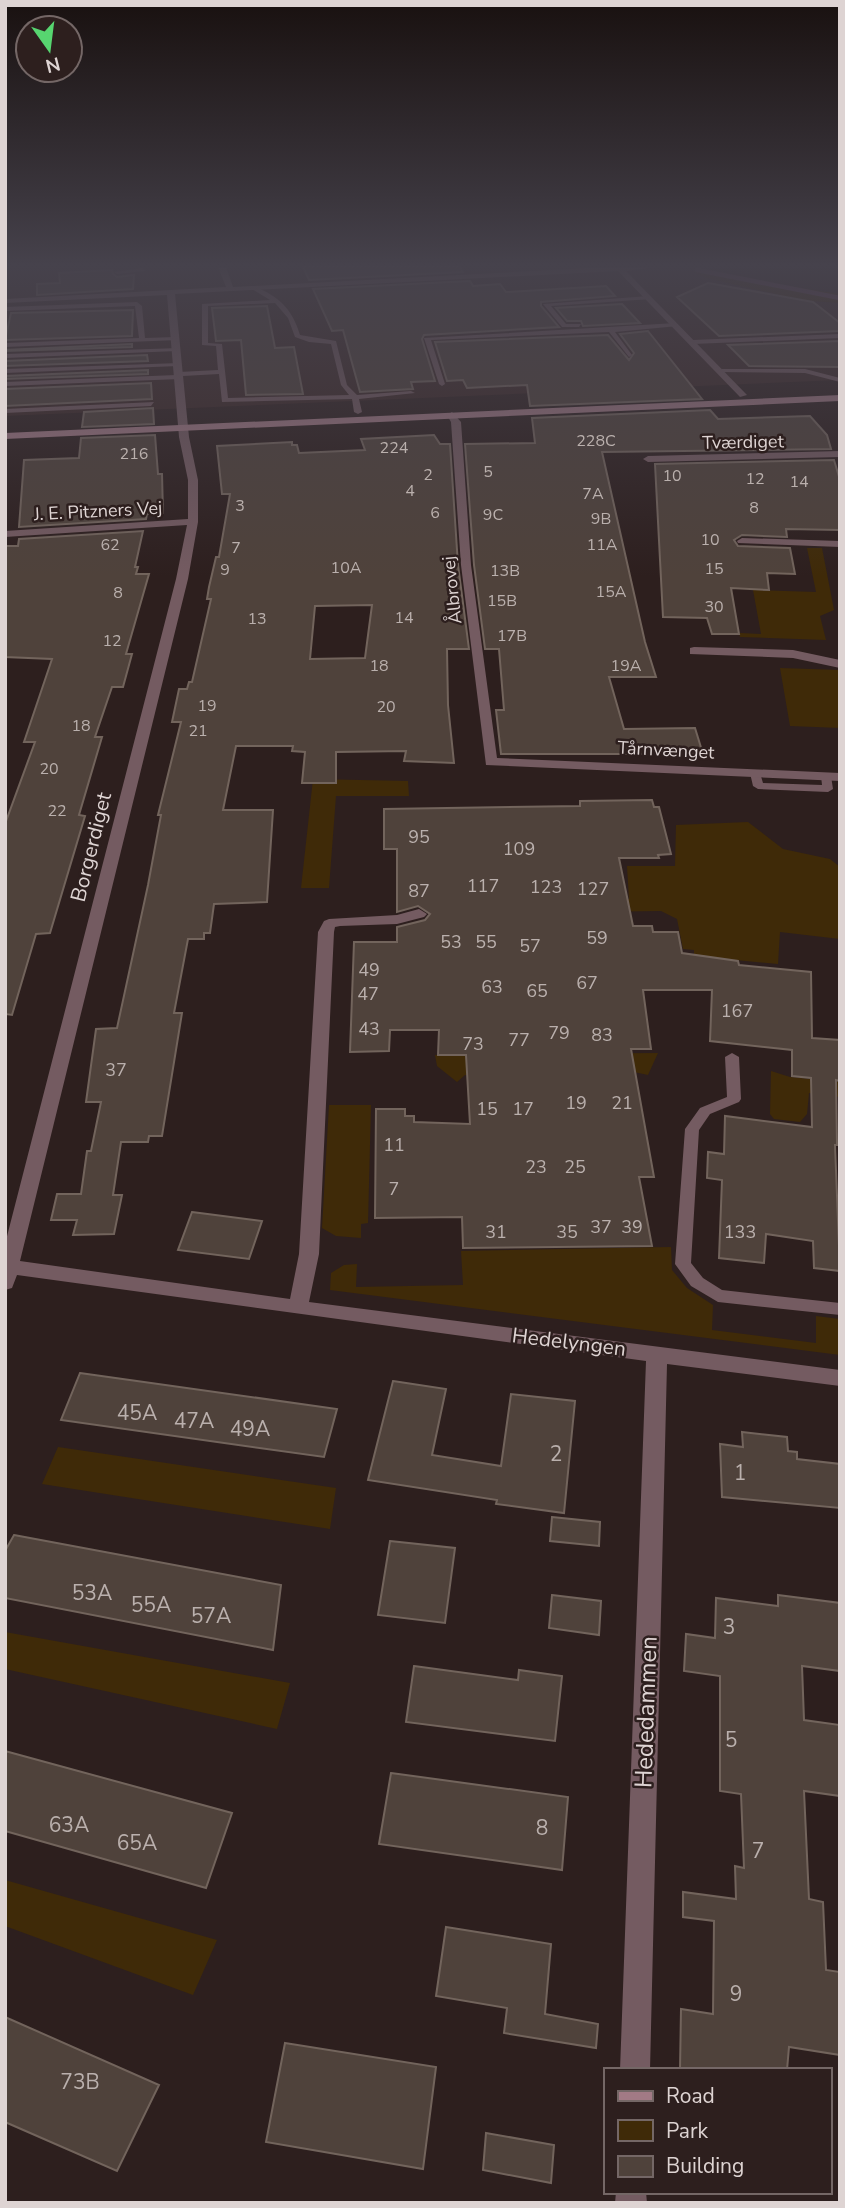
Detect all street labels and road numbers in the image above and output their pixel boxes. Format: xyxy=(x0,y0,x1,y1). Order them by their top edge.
street label: Tværdiget xyxy=(702,429,785,455)
street label: J. E. Pitzners Vej xyxy=(32,496,163,526)
street label: Ålbrovej xyxy=(437,555,467,625)
street label: Tårnvænget xyxy=(617,735,716,765)
street label: Borgerdiget xyxy=(64,789,118,905)
street label: Hedelyngen xyxy=(510,1321,628,1363)
street label: Hededammen xyxy=(627,1635,665,1789)

